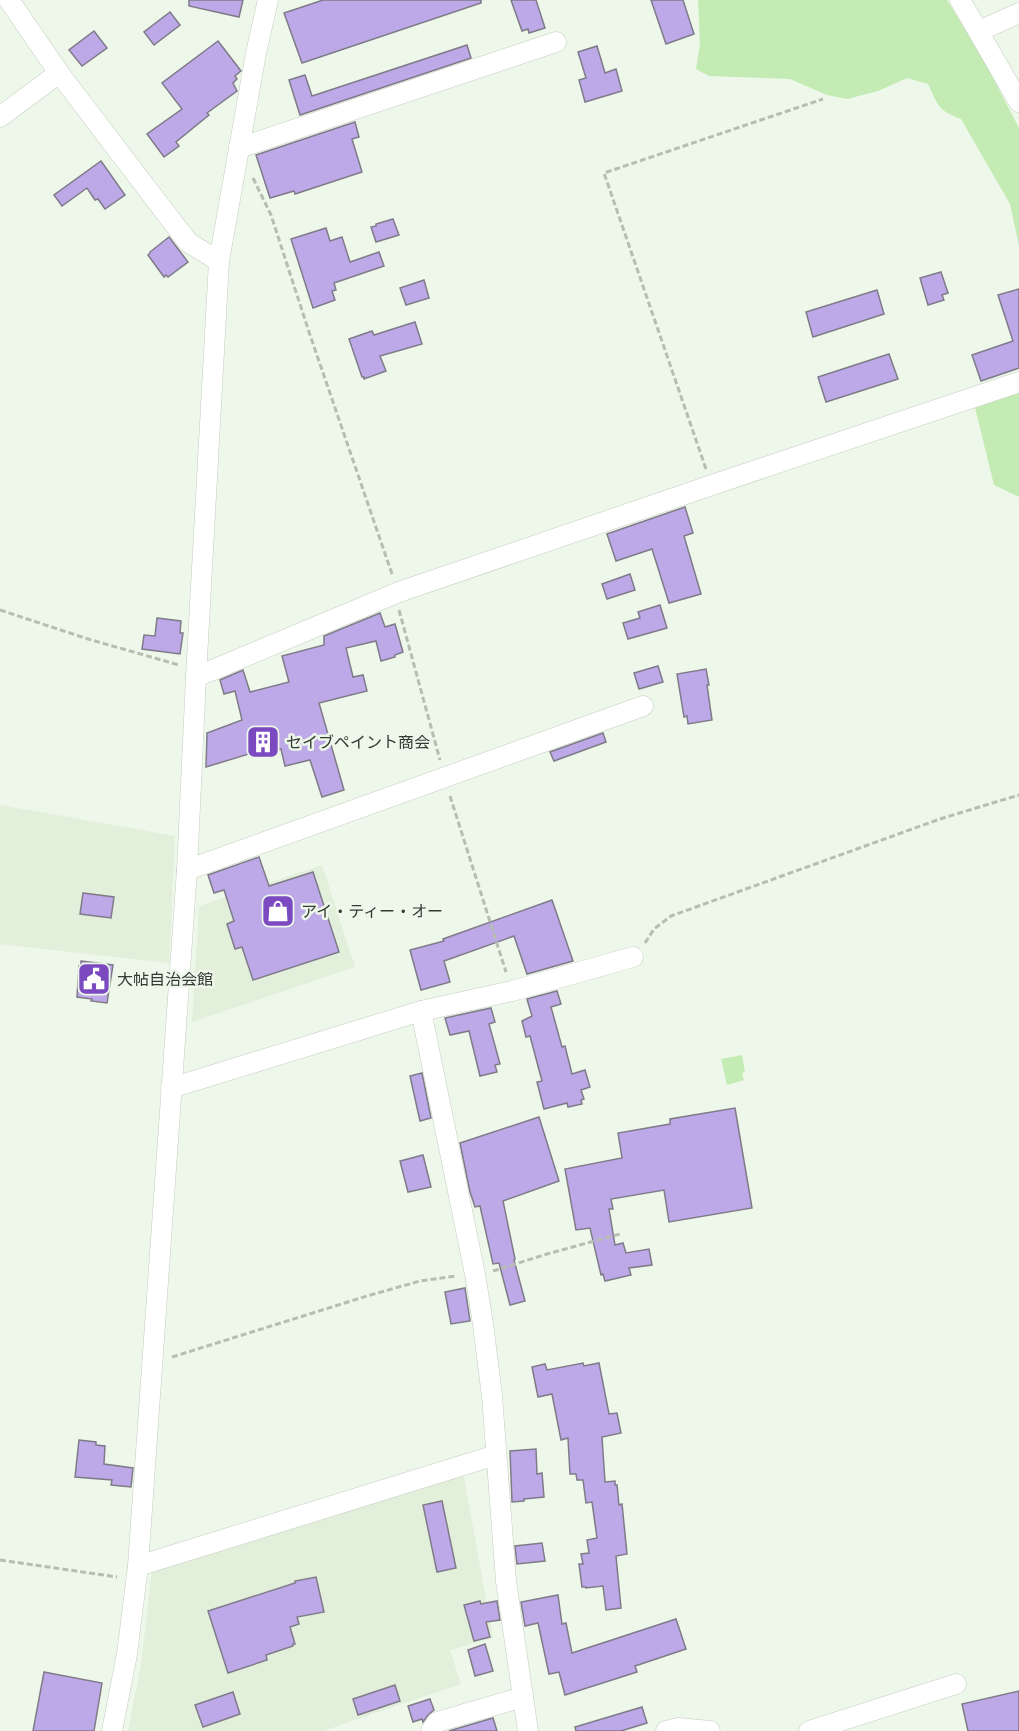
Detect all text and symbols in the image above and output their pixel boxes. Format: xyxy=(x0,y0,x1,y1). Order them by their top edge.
building icon: セイブペイント商会 xyxy=(245,724,281,760)
place label: セイブペイント商会 xyxy=(286,733,430,752)
shop icon: アイ・ティー・オー xyxy=(260,893,296,929)
place label: アイ・ティー・オー xyxy=(301,902,443,921)
public building icon: 大帖自治会館 xyxy=(76,961,112,997)
place label: 大帖自治会館 xyxy=(117,970,213,989)

